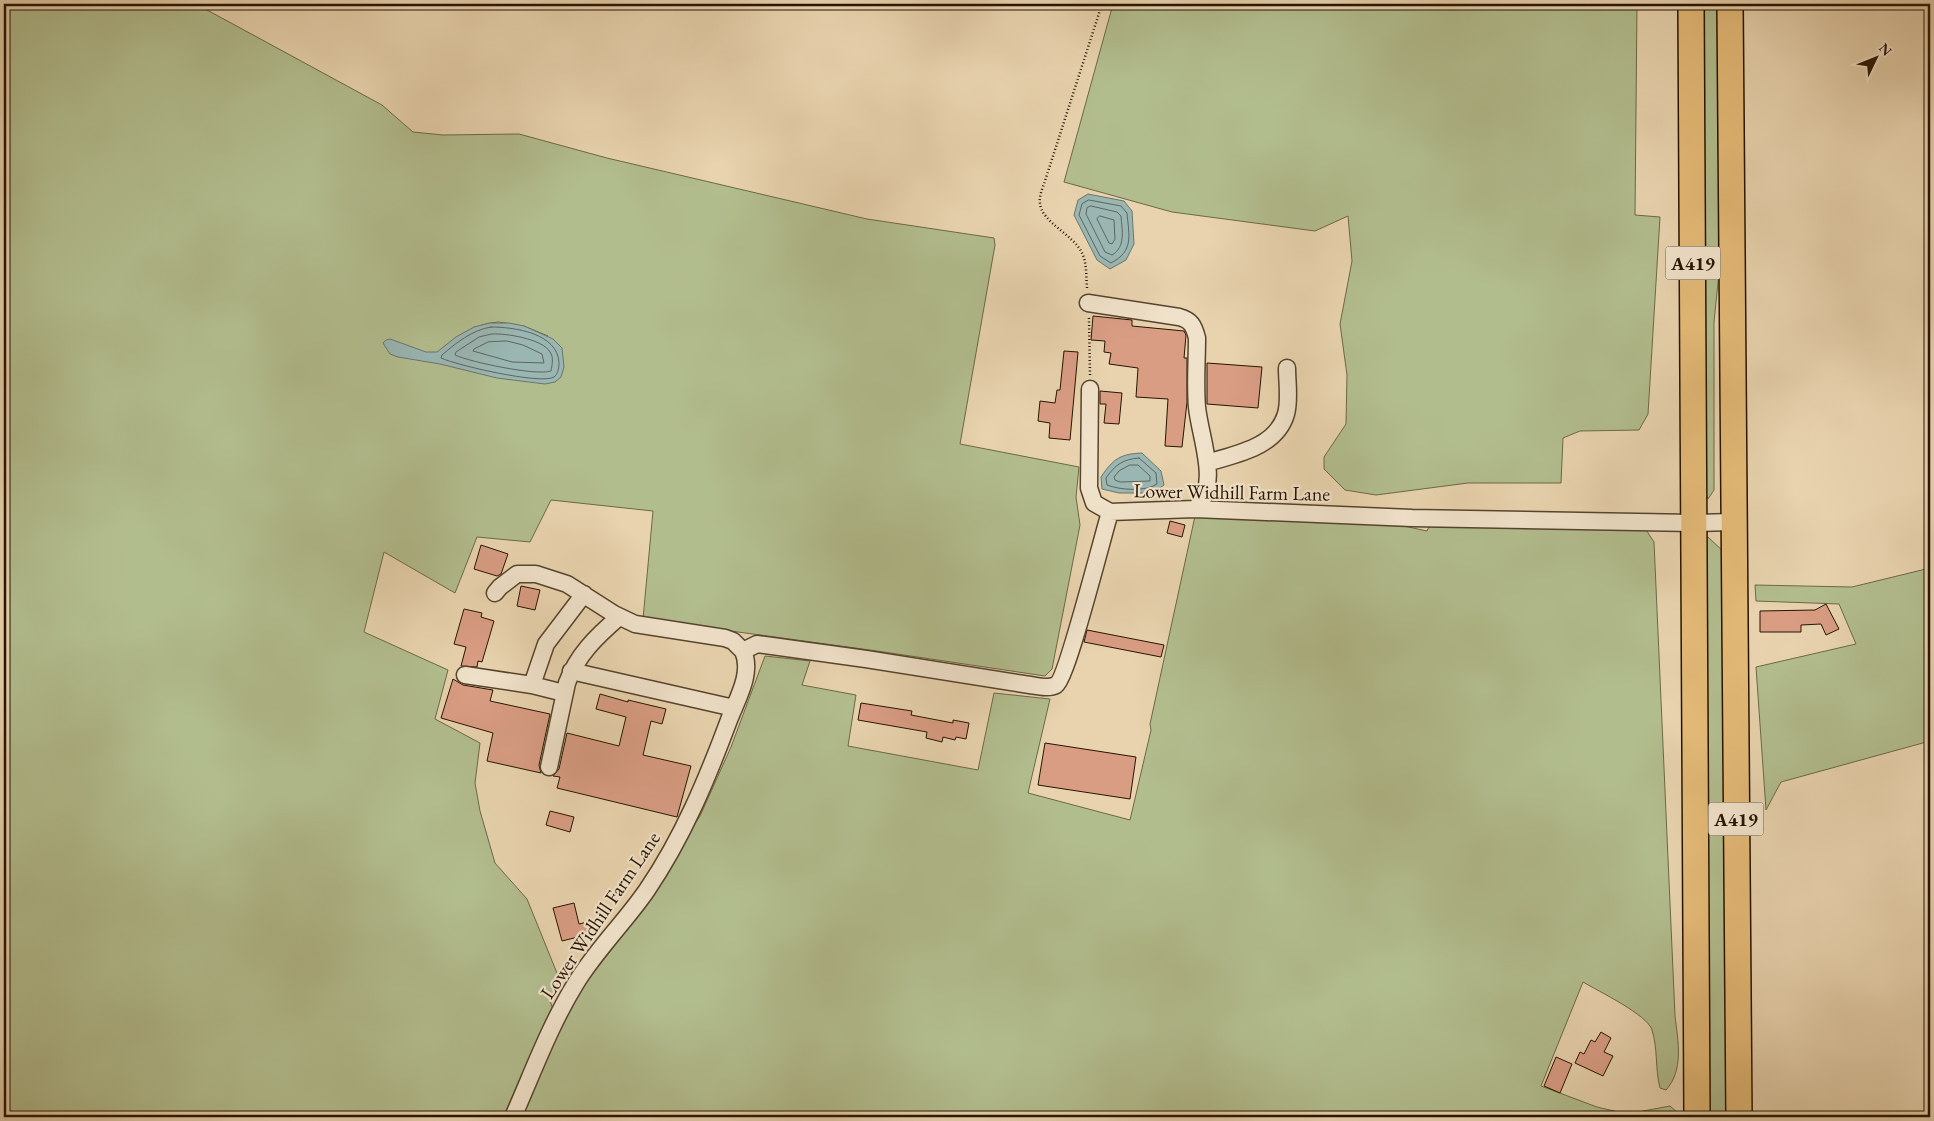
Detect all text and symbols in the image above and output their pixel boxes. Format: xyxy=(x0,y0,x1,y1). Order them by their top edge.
north arrow xyxy=(1852,32,1902,82)
text: N xyxy=(1875,39,1896,60)
road number: A419 xyxy=(1666,247,1720,280)
street label: Lower Widhill Farm Lane xyxy=(1133,477,1331,507)
road number: A419 xyxy=(1708,802,1764,836)
street label: Lower Widhill Farm Lane xyxy=(534,826,666,1004)

